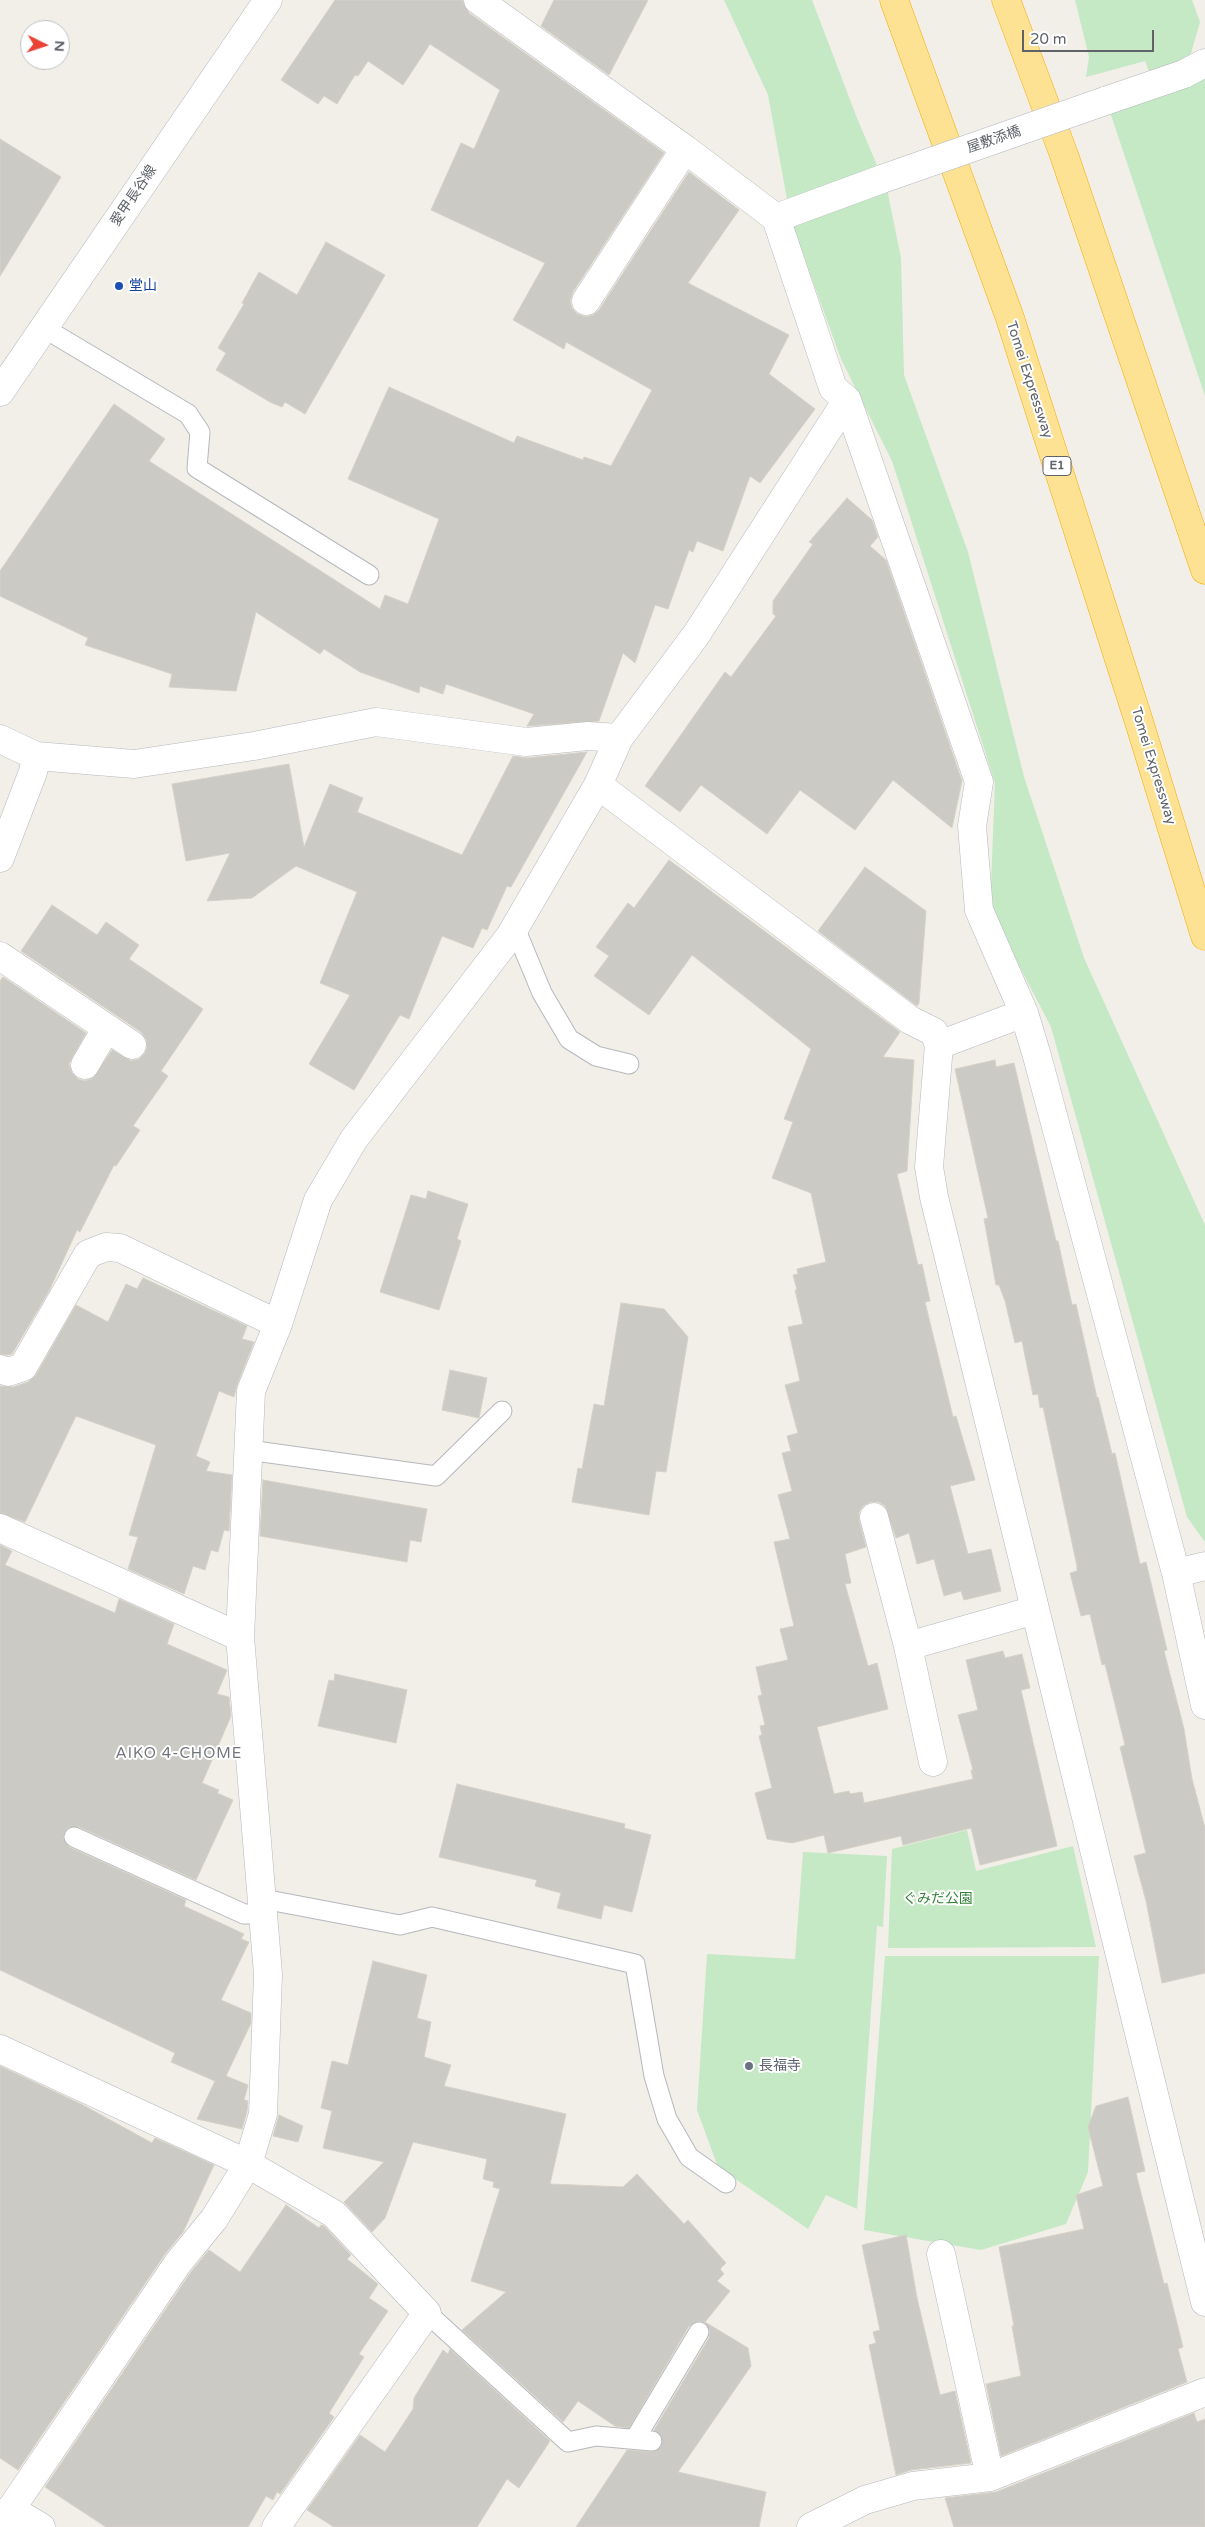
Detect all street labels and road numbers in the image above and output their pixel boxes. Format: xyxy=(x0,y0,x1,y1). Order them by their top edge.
street label: 屋敷添橋 xyxy=(965,123,1023,157)
street label: 愛甲長谷線 xyxy=(107,162,161,230)
street label: Tomei Expressway xyxy=(1002,319,1056,441)
road number: E1 xyxy=(1043,456,1071,476)
street label: Tomei Expressway xyxy=(1127,705,1179,827)

